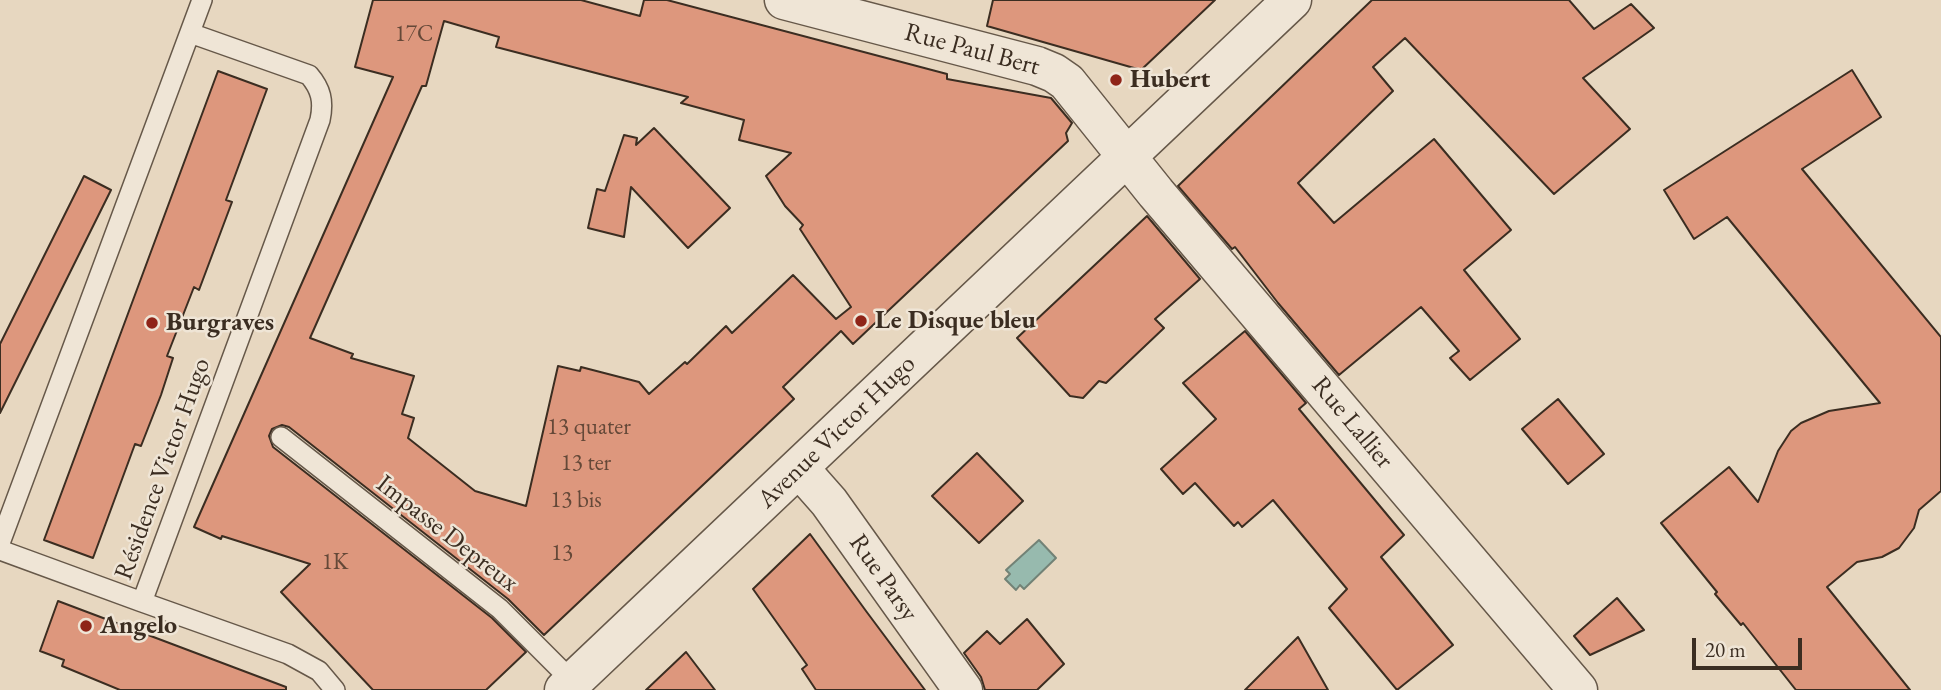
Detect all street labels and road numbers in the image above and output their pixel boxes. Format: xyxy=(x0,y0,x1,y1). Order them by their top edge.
street label: Rue Paul Bert xyxy=(901,17,1043,83)
street label: Avenue Victor Hugo xyxy=(752,349,922,515)
street label: Résidence Victor Hugo xyxy=(108,354,218,584)
street label: Rue Lallier xyxy=(1304,371,1400,475)
street label: Impasse Depreux xyxy=(370,469,524,599)
street label: Rue Parsy xyxy=(842,528,924,628)

